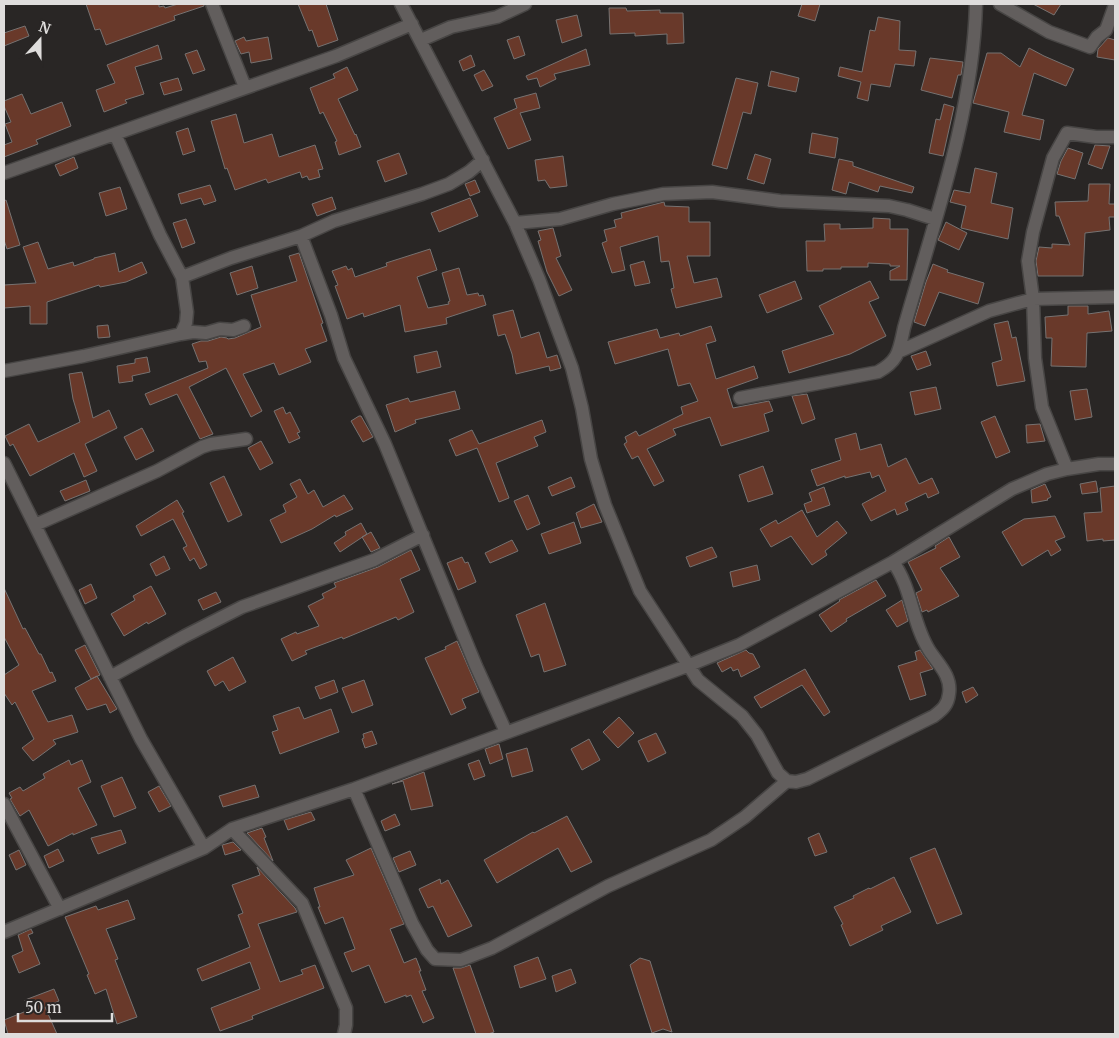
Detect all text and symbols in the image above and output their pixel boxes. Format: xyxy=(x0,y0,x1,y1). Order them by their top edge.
north arrow xyxy=(15,15,65,65)
text: N xyxy=(36,17,53,38)
scale bar xyxy=(18,990,111,1022)
text: 50 m xyxy=(25,998,62,1017)

